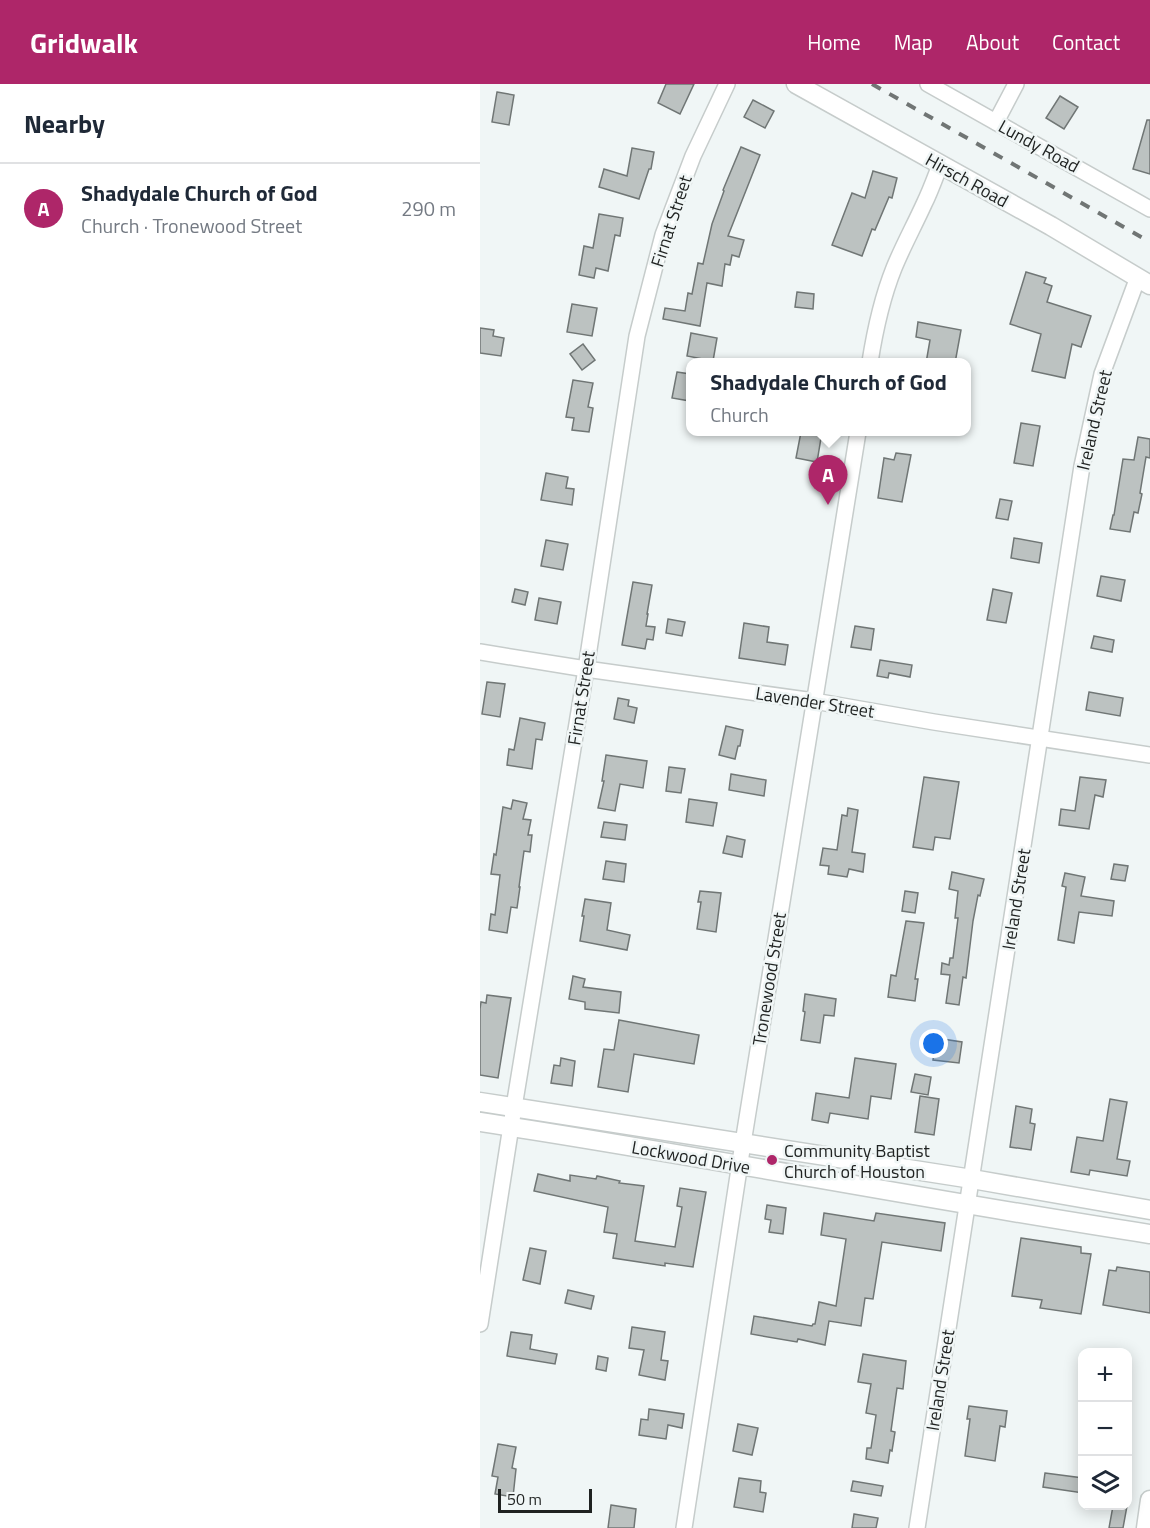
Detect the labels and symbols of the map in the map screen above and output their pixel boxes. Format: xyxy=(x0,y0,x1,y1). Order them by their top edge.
street label: Lundy Road xyxy=(994,113,1084,179)
street label: Hirsch Road xyxy=(921,146,1013,214)
street label: Firnat Street xyxy=(643,171,699,270)
street label: Ireland Street xyxy=(1069,366,1119,473)
pin: A xyxy=(808,456,848,505)
street label: Firnat Street xyxy=(560,648,602,747)
street label: Lavender Street xyxy=(754,679,877,725)
street label: Ireland Street xyxy=(995,846,1037,952)
street label: Tronewood Street xyxy=(745,910,793,1048)
your location xyxy=(919,1029,948,1058)
street label: Lockwood Drive xyxy=(630,1133,752,1181)
place label: Community Baptist Church of Houston xyxy=(784,1137,931,1185)
marker: Community Baptist Church of Houston xyxy=(765,1153,779,1167)
street label: Ireland Street xyxy=(919,1327,961,1433)
scale bar xyxy=(498,1486,592,1514)

